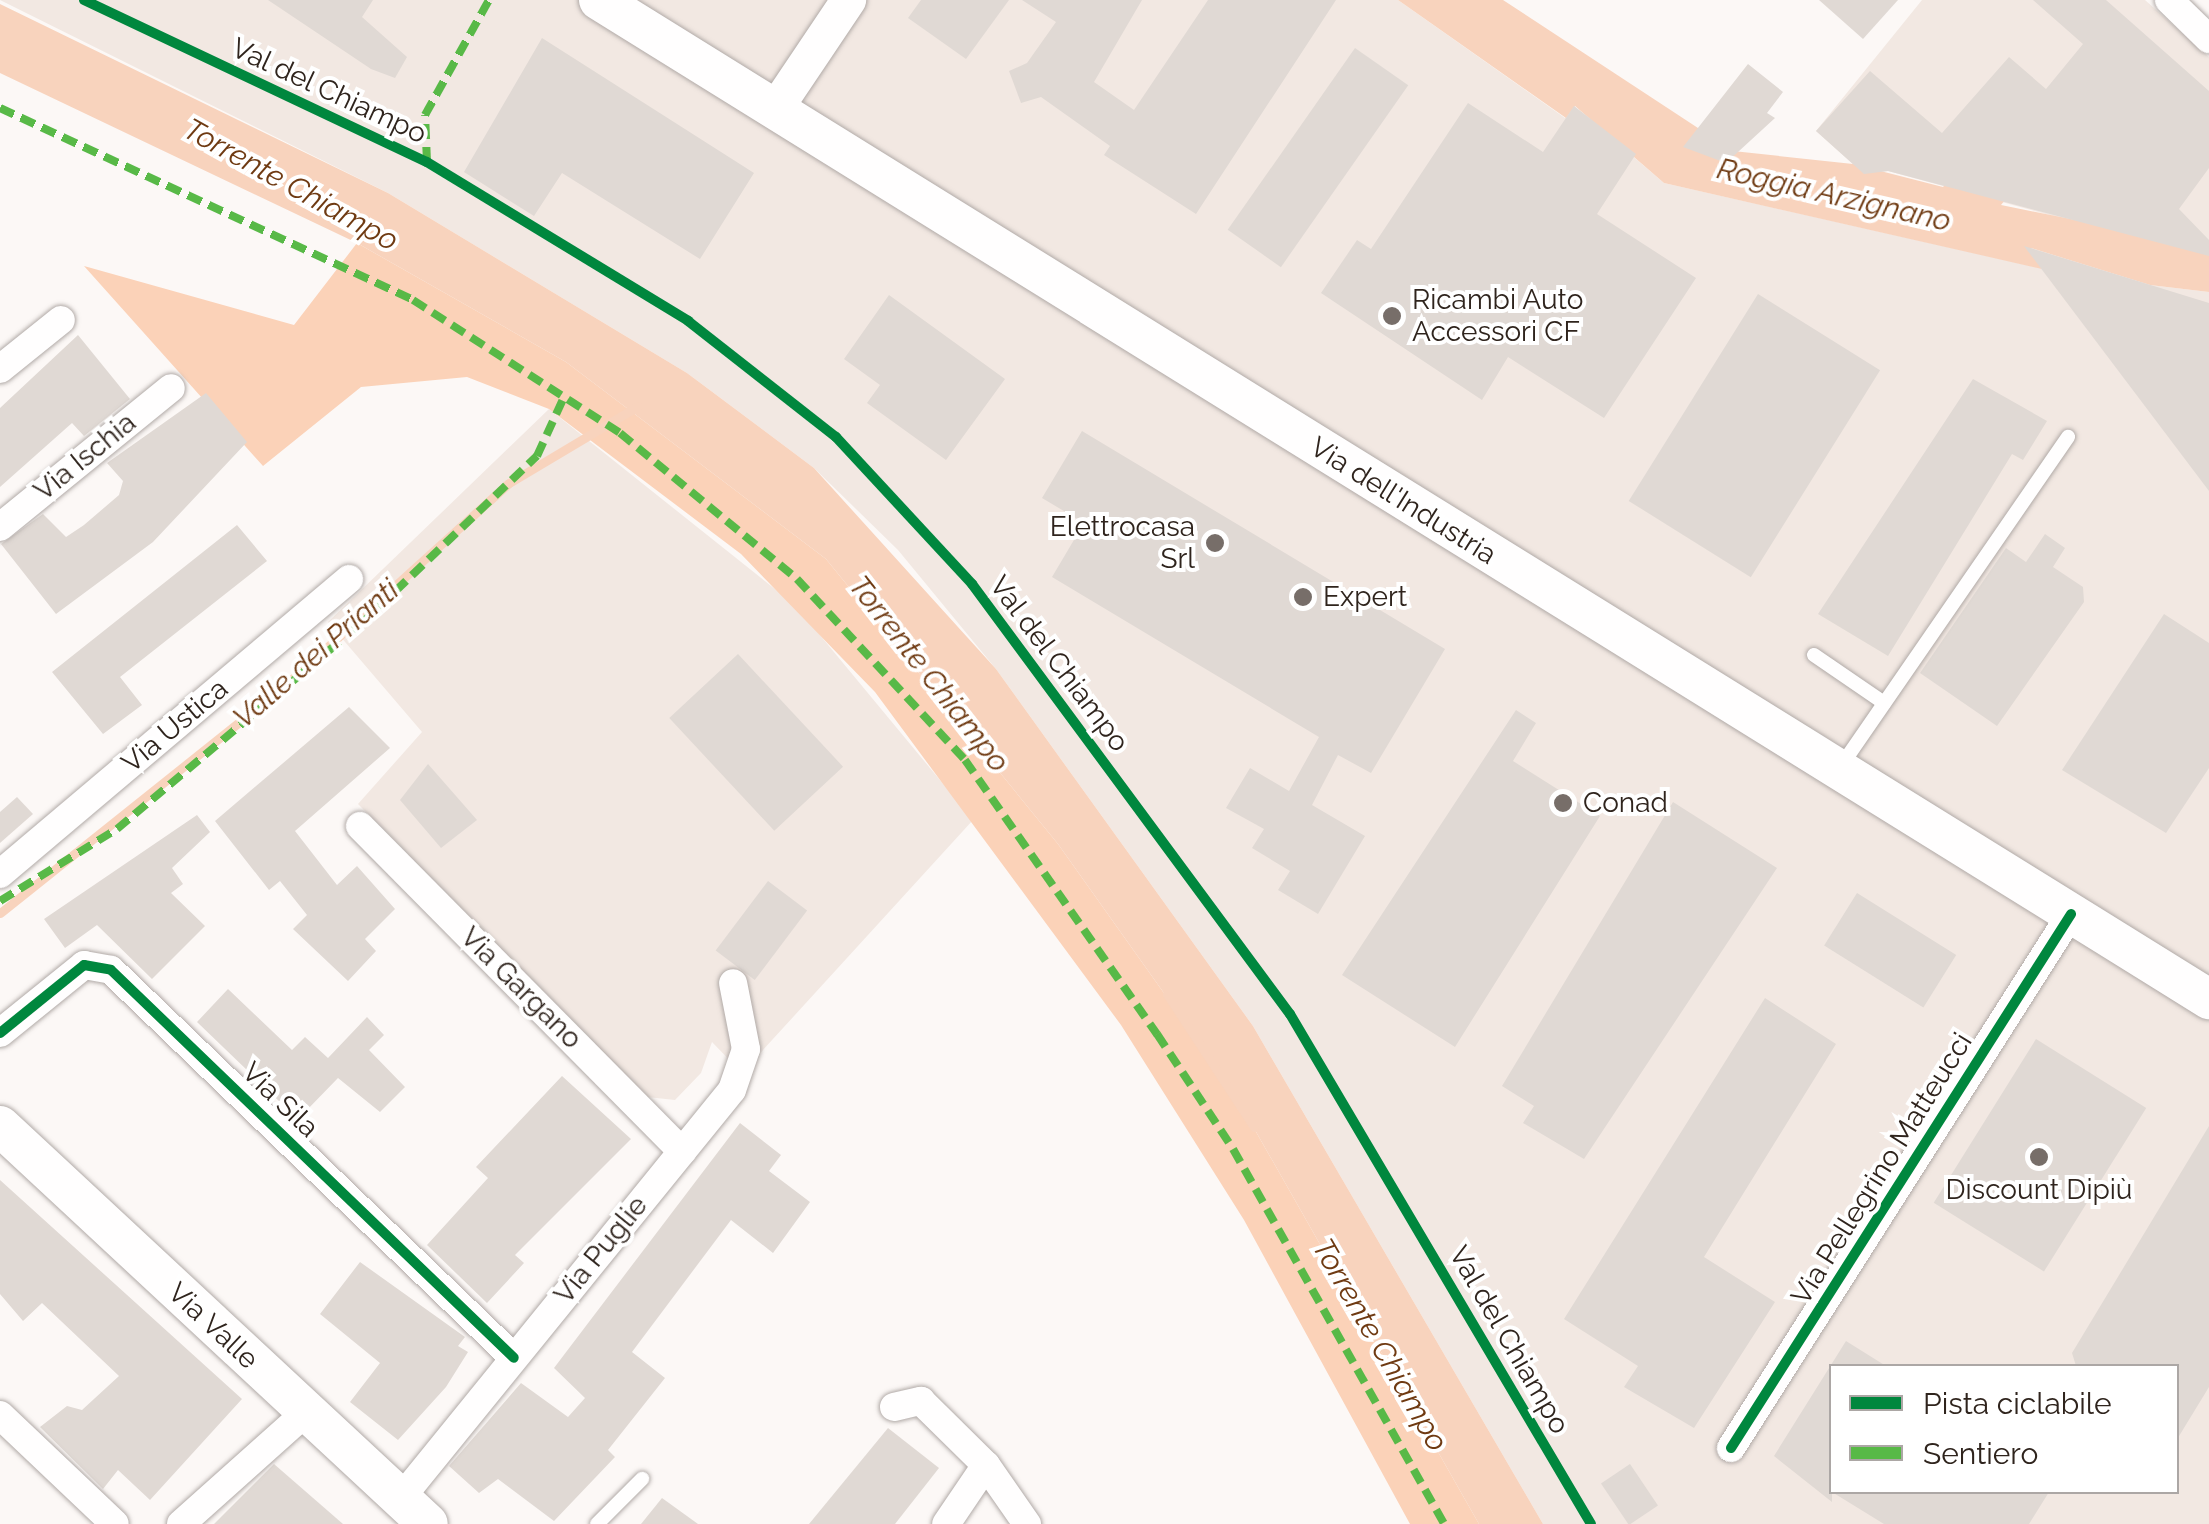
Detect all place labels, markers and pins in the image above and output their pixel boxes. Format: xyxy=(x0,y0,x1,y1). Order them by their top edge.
place label: Ricambi Auto Accessori CF xyxy=(1412,283,1584,349)
marker: Ricambi Auto Accessori CF xyxy=(1381,305,1403,327)
place label: Elettrocasa Srl xyxy=(1050,510,1195,576)
marker: Elettrocasa Srl xyxy=(1204,532,1226,554)
place label: Expert xyxy=(1323,580,1407,614)
marker: Expert xyxy=(1292,586,1314,608)
place label: Conad xyxy=(1583,786,1668,820)
marker: Conad xyxy=(1552,792,1574,814)
marker: Discount Dipiù xyxy=(2028,1146,2050,1168)
place label: Discount Dipiù xyxy=(1945,1173,2133,1207)

